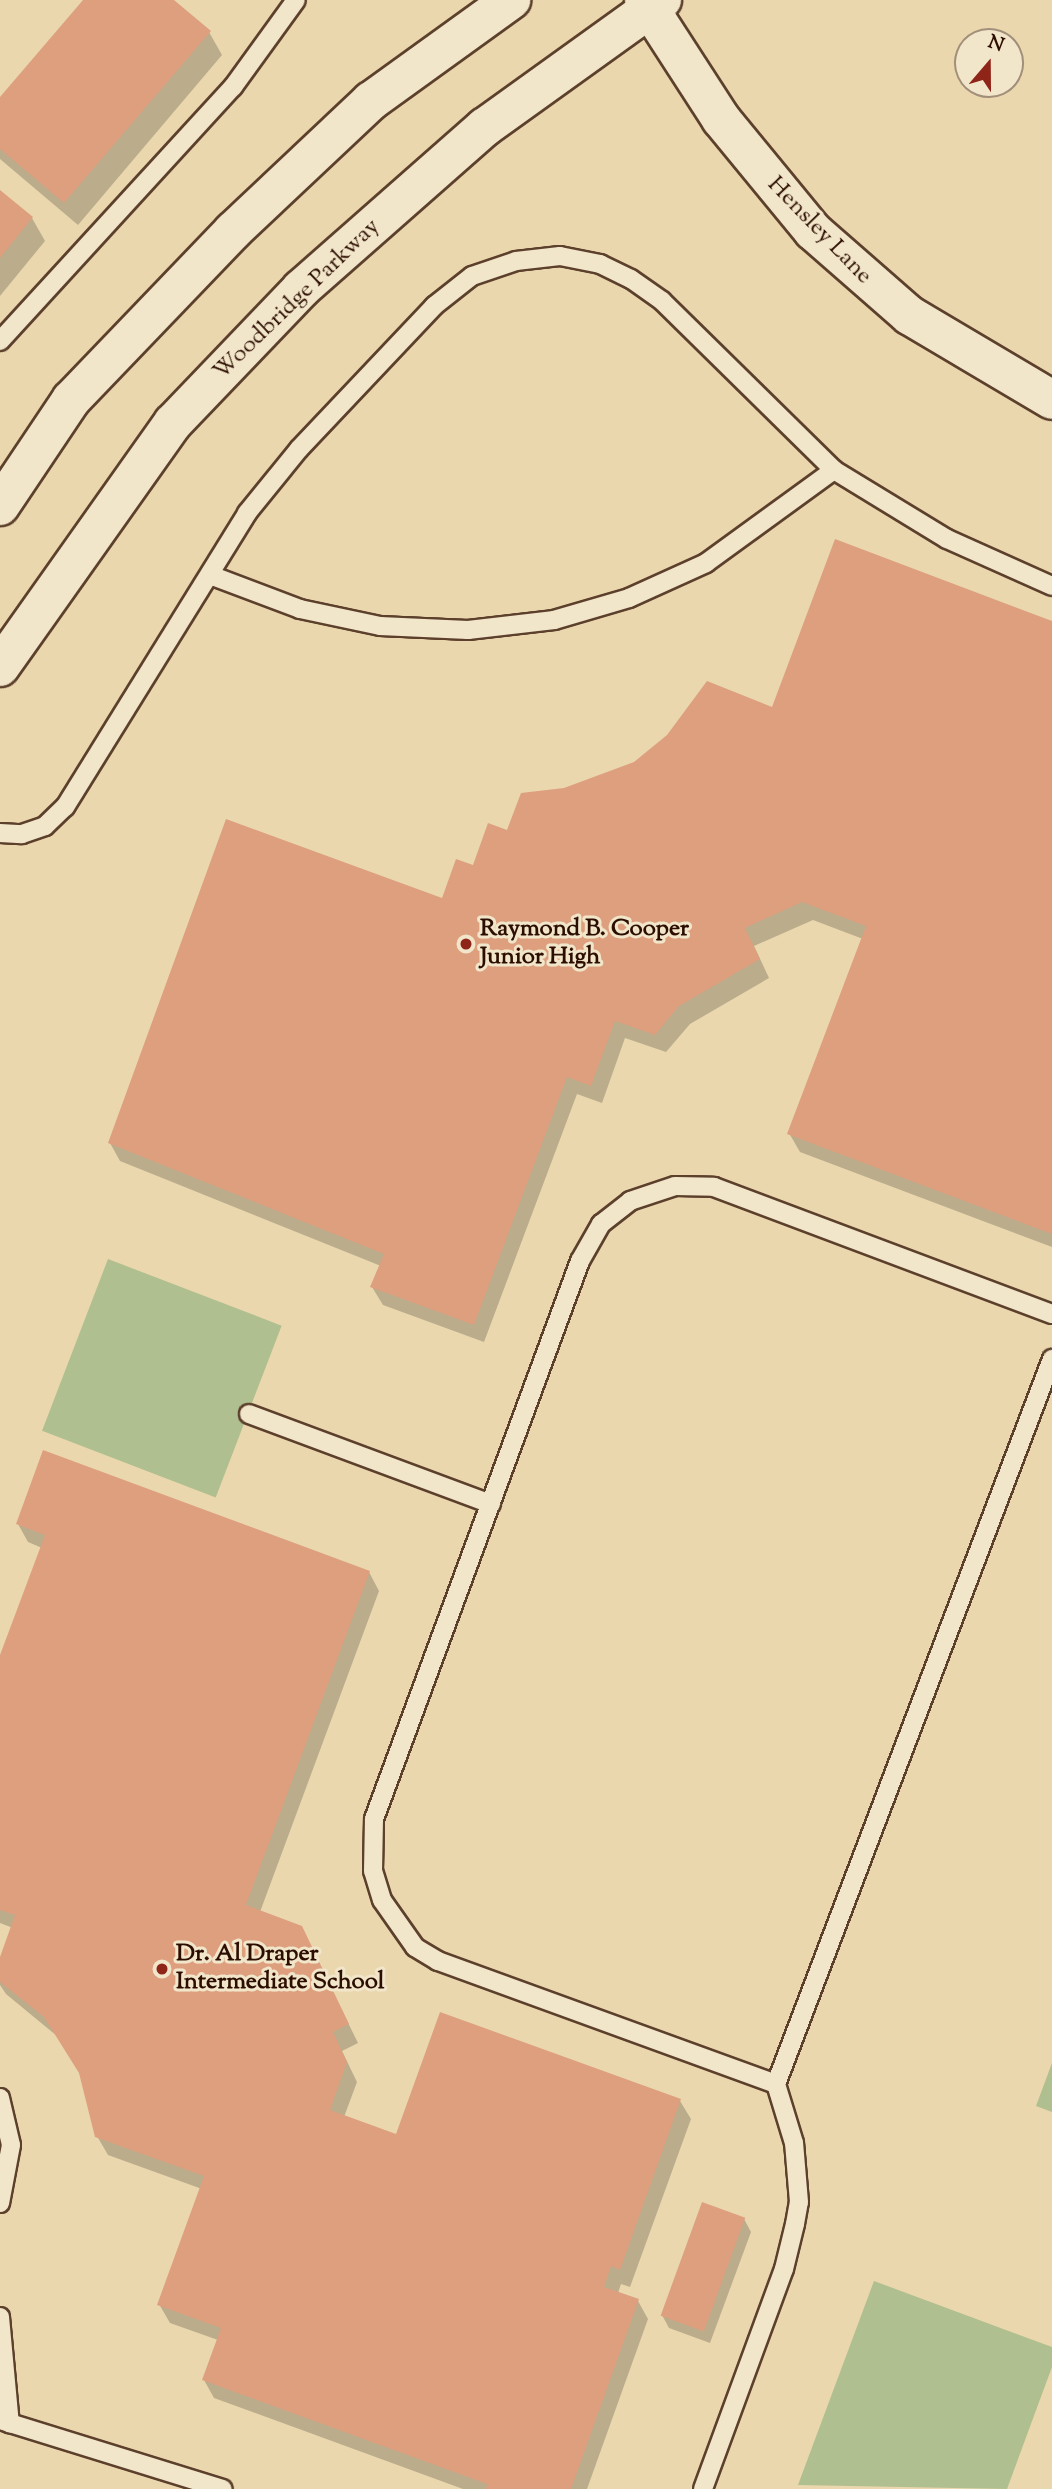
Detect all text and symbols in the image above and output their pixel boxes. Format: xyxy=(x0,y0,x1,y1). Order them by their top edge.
north arrow xyxy=(954,28,1024,98)
text: N xyxy=(984,29,1007,60)
street label: Hensley Lane xyxy=(760,171,878,291)
street label: Woodbridge Parkway xyxy=(208,213,386,387)
place label: Raymond B. Cooper Junior High xyxy=(480,916,689,972)
marker: Raymond B. Cooper Junior High xyxy=(458,936,474,952)
place label: Dr. Al Draper Intermediate School xyxy=(176,1941,384,1997)
marker: Dr. Al Draper Intermediate School xyxy=(154,1961,170,1977)

